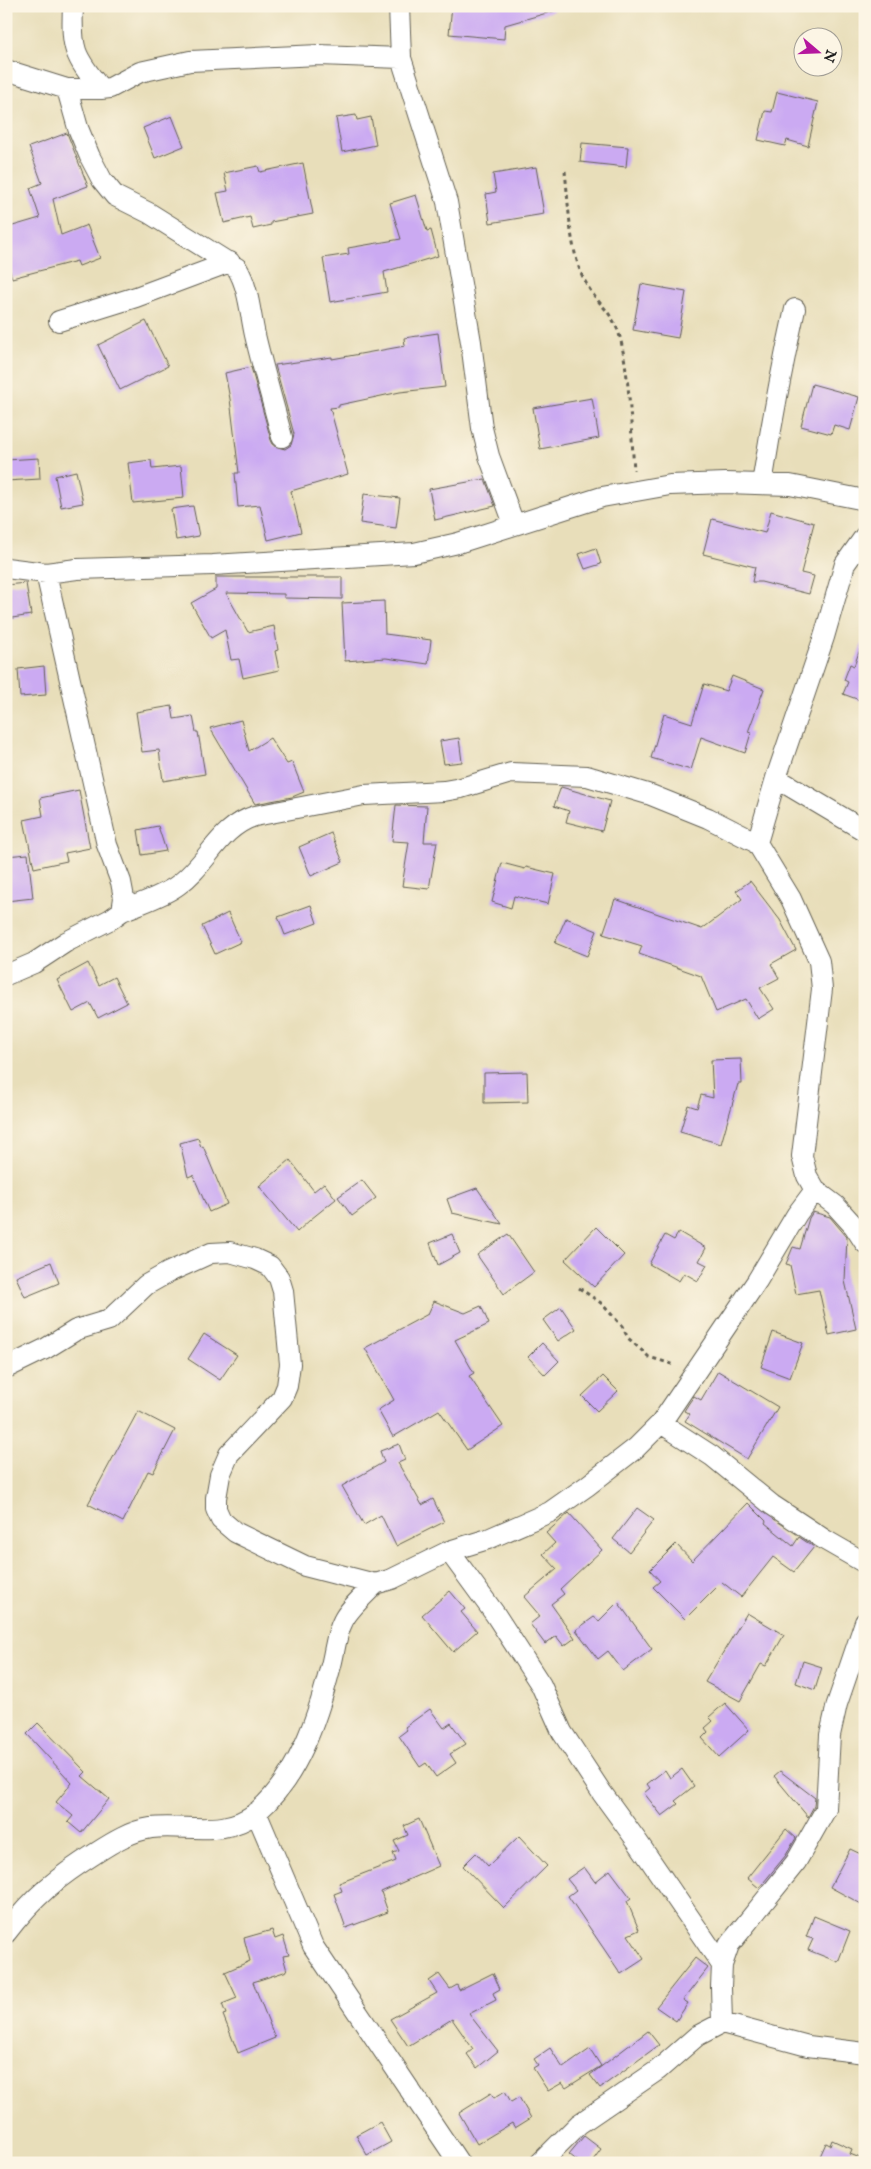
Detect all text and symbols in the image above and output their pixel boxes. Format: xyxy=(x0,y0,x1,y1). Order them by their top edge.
north arrow xyxy=(794,28,844,78)
text: N xyxy=(819,46,840,65)

